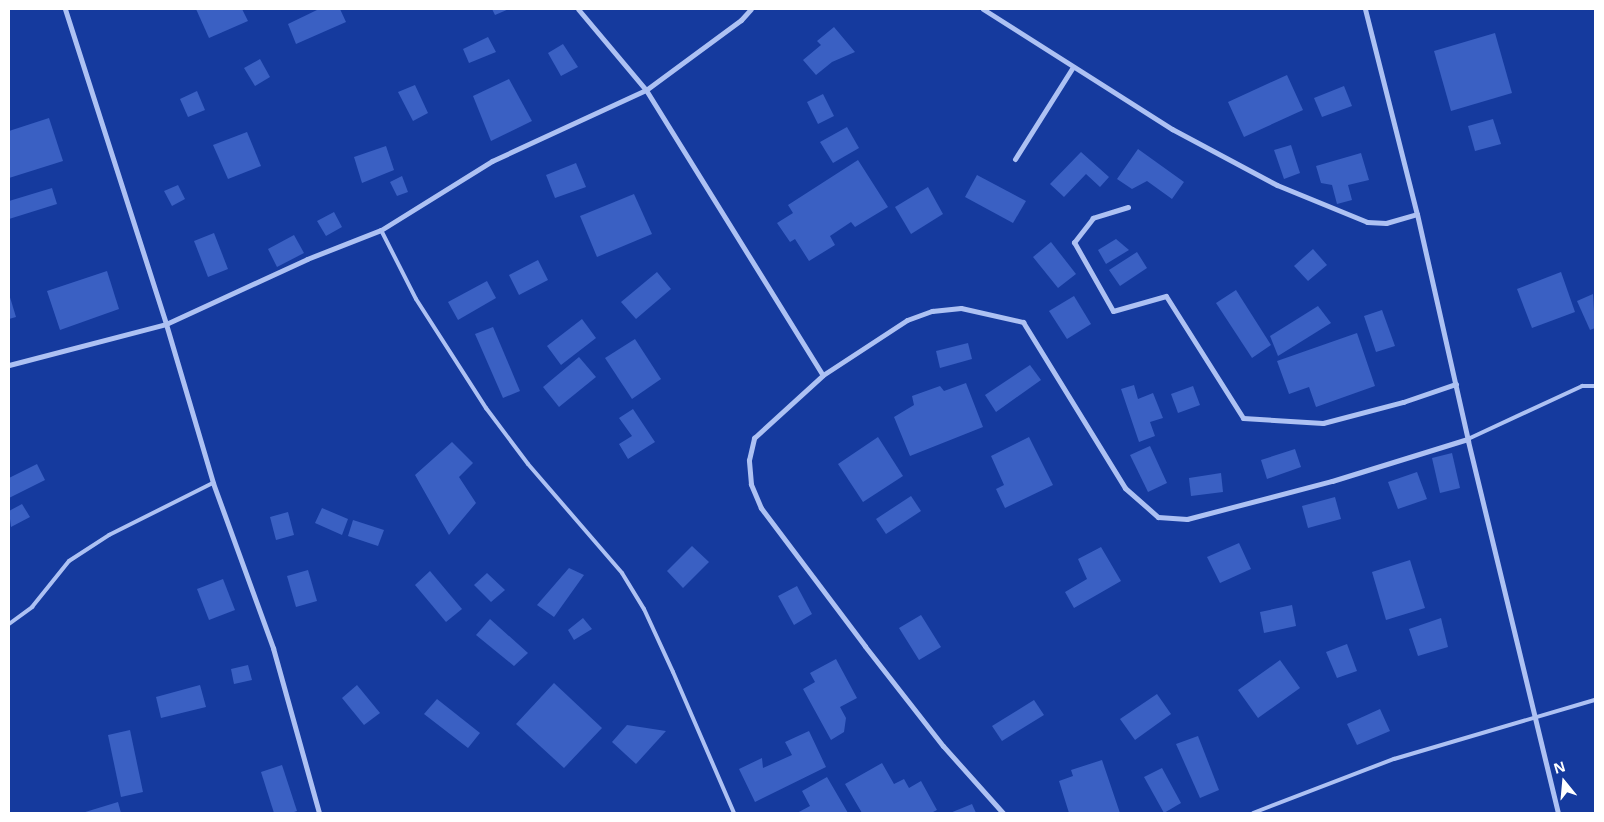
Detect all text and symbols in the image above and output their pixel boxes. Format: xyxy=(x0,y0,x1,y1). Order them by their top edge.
text: N xyxy=(1551,756,1568,778)
north arrow xyxy=(1539,757,1589,807)

